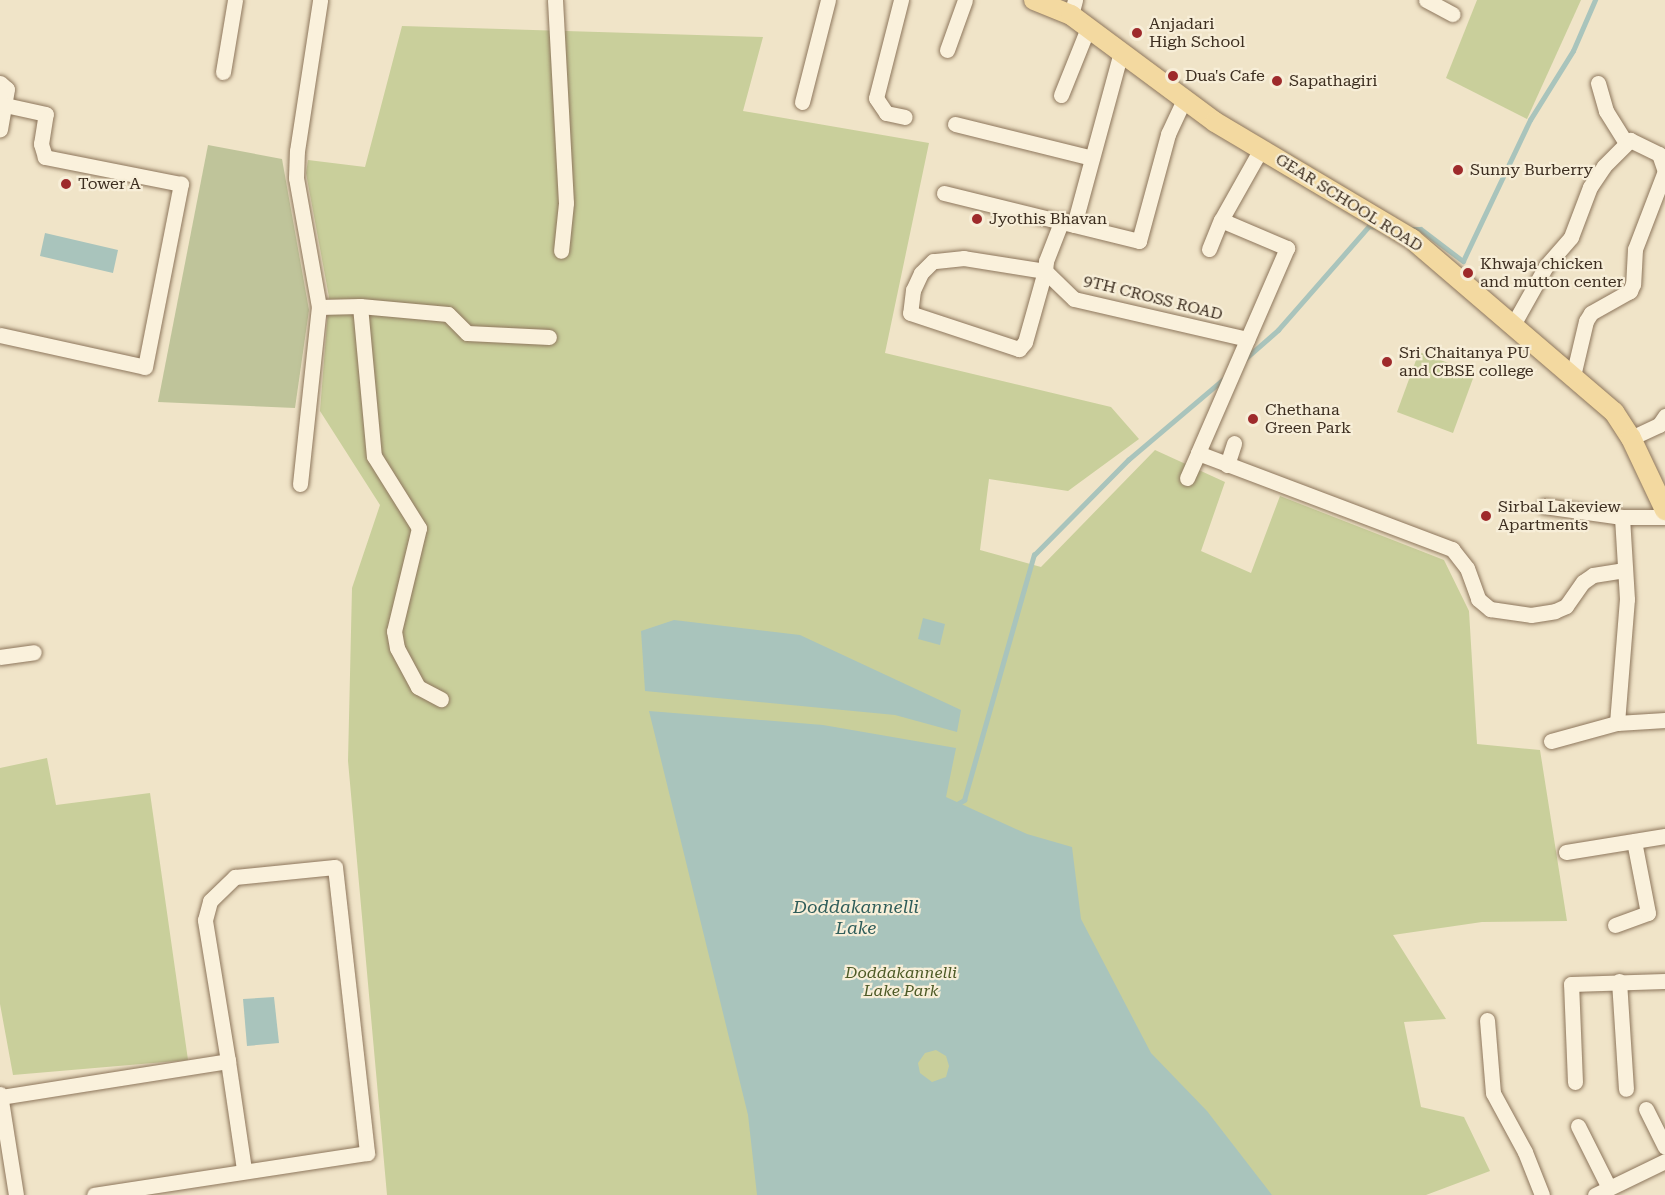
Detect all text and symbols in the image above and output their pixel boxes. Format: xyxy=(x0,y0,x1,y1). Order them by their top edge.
place label: Anjadari High School xyxy=(1149,14,1245,52)
marker: Anjadari High School xyxy=(1130,26,1144,40)
place label: Dua's Cafe xyxy=(1185,66,1265,86)
marker: Dua's Cafe xyxy=(1166,69,1180,83)
place label: Sapathagiri xyxy=(1289,71,1377,91)
marker: Sapathagiri xyxy=(1270,74,1284,88)
street label: GEAR SCHOOL ROAD xyxy=(1272,150,1426,256)
place label: Sunny Burberry xyxy=(1470,160,1593,180)
marker: Sunny Burberry xyxy=(1451,163,1465,177)
place label: Tower A xyxy=(78,174,141,194)
marker: Tower A xyxy=(59,177,73,191)
place label: Jyothis Bhavan xyxy=(989,209,1107,229)
marker: Jyothis Bhavan xyxy=(970,212,984,226)
place label: Khwaja chicken and mutton center xyxy=(1480,254,1623,292)
marker: Khwaja chicken and mutton center xyxy=(1461,266,1475,280)
street label: 9TH CROSS ROAD xyxy=(1081,271,1225,325)
place label: Sri Chaitanya PU and CBSE college xyxy=(1399,343,1534,381)
marker: Sri Chaitanya PU and CBSE college xyxy=(1380,355,1394,369)
place label: Chethana Green Park xyxy=(1265,400,1351,438)
marker: Chethana Green Park xyxy=(1246,412,1260,426)
place label: Sirbal Lakeview Apartments xyxy=(1498,497,1621,535)
marker: Sirbal Lakeview Apartments xyxy=(1479,509,1493,523)
water label: Doddakannelli Lake xyxy=(793,897,919,940)
park label: Doddakannelli Lake Park xyxy=(845,963,957,1001)

